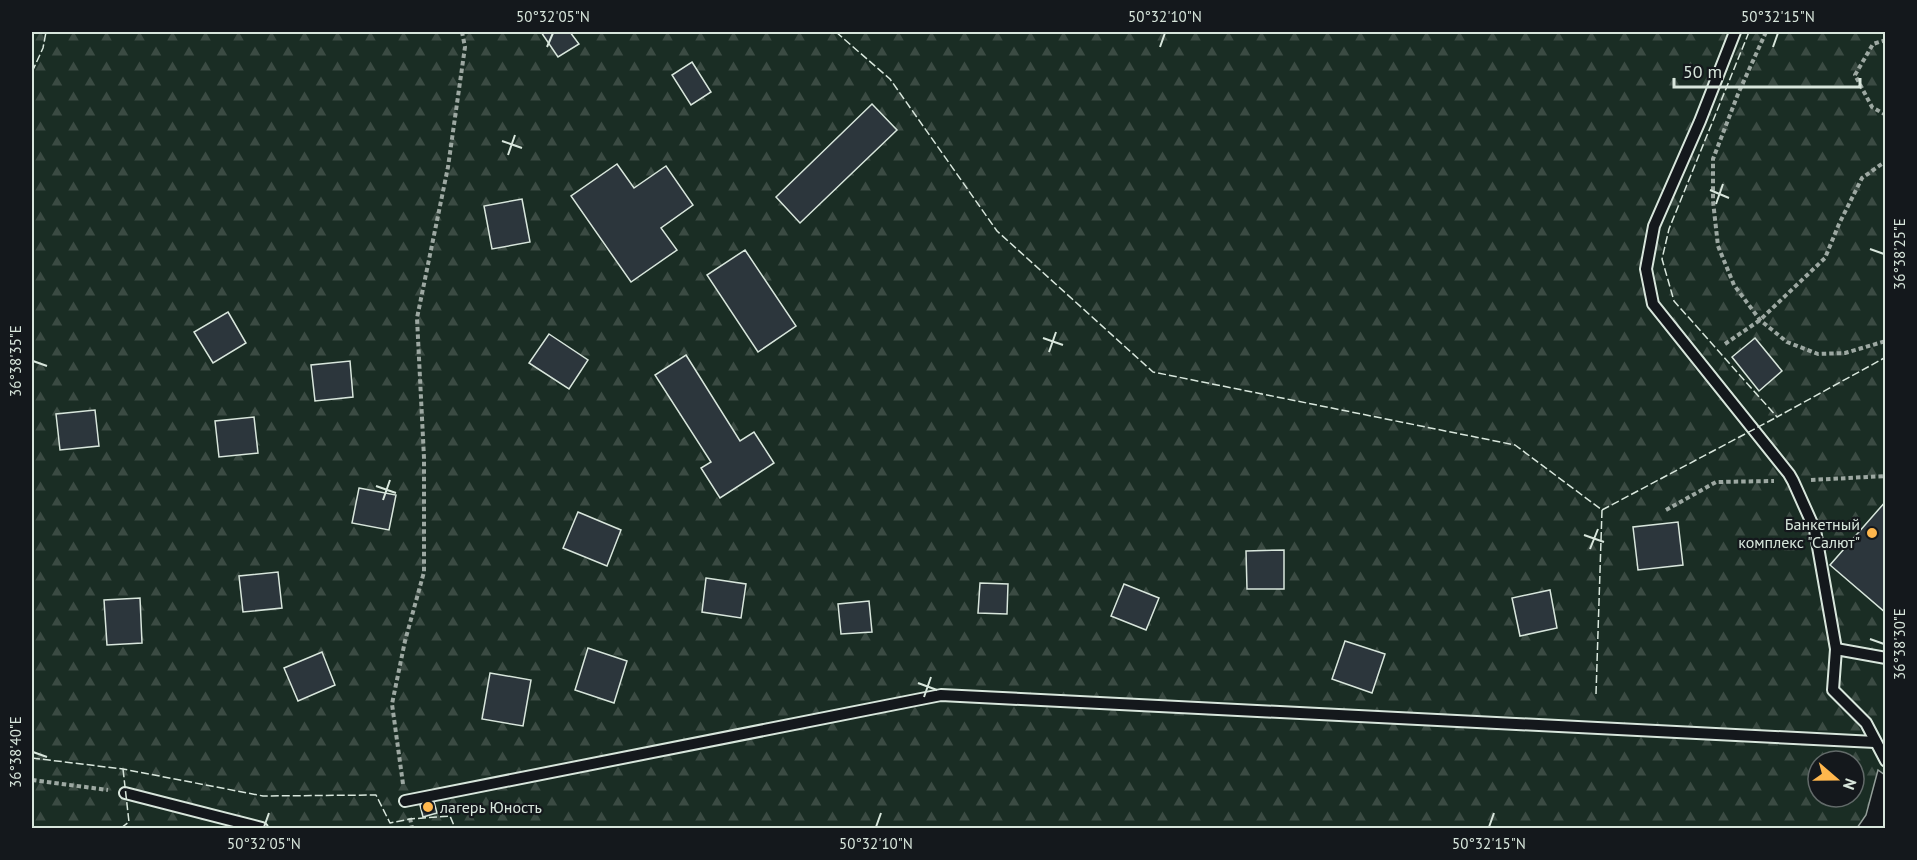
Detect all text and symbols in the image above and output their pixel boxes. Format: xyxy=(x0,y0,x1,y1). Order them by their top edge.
text: 50°32'05"N xyxy=(516,7,590,26)
text: 50°32'10"N xyxy=(1128,7,1202,26)
text: 50°32'15"N xyxy=(1741,7,1815,26)
scale bar xyxy=(1674,51,1860,89)
text: 50 m xyxy=(1683,60,1722,83)
text: 36°38'25"E xyxy=(1890,218,1909,290)
text: 36°38'35"E xyxy=(6,325,25,397)
place label: Банкетный комплекс "Салют" xyxy=(1738,514,1860,552)
marker: Банкетный комплекс "Салют" xyxy=(1865,526,1879,540)
text: 36°38'30"E xyxy=(1890,608,1909,680)
text: 36°38'40"E xyxy=(6,716,25,788)
north arrow xyxy=(1806,749,1866,809)
text: N xyxy=(1839,776,1861,792)
place label: лагерь Юность xyxy=(439,797,542,817)
marker: лагерь Юность xyxy=(421,800,435,814)
text: 50°32'05"N xyxy=(227,834,301,853)
text: 50°32'10"N xyxy=(839,834,913,853)
text: 50°32'15"N xyxy=(1452,834,1526,853)

